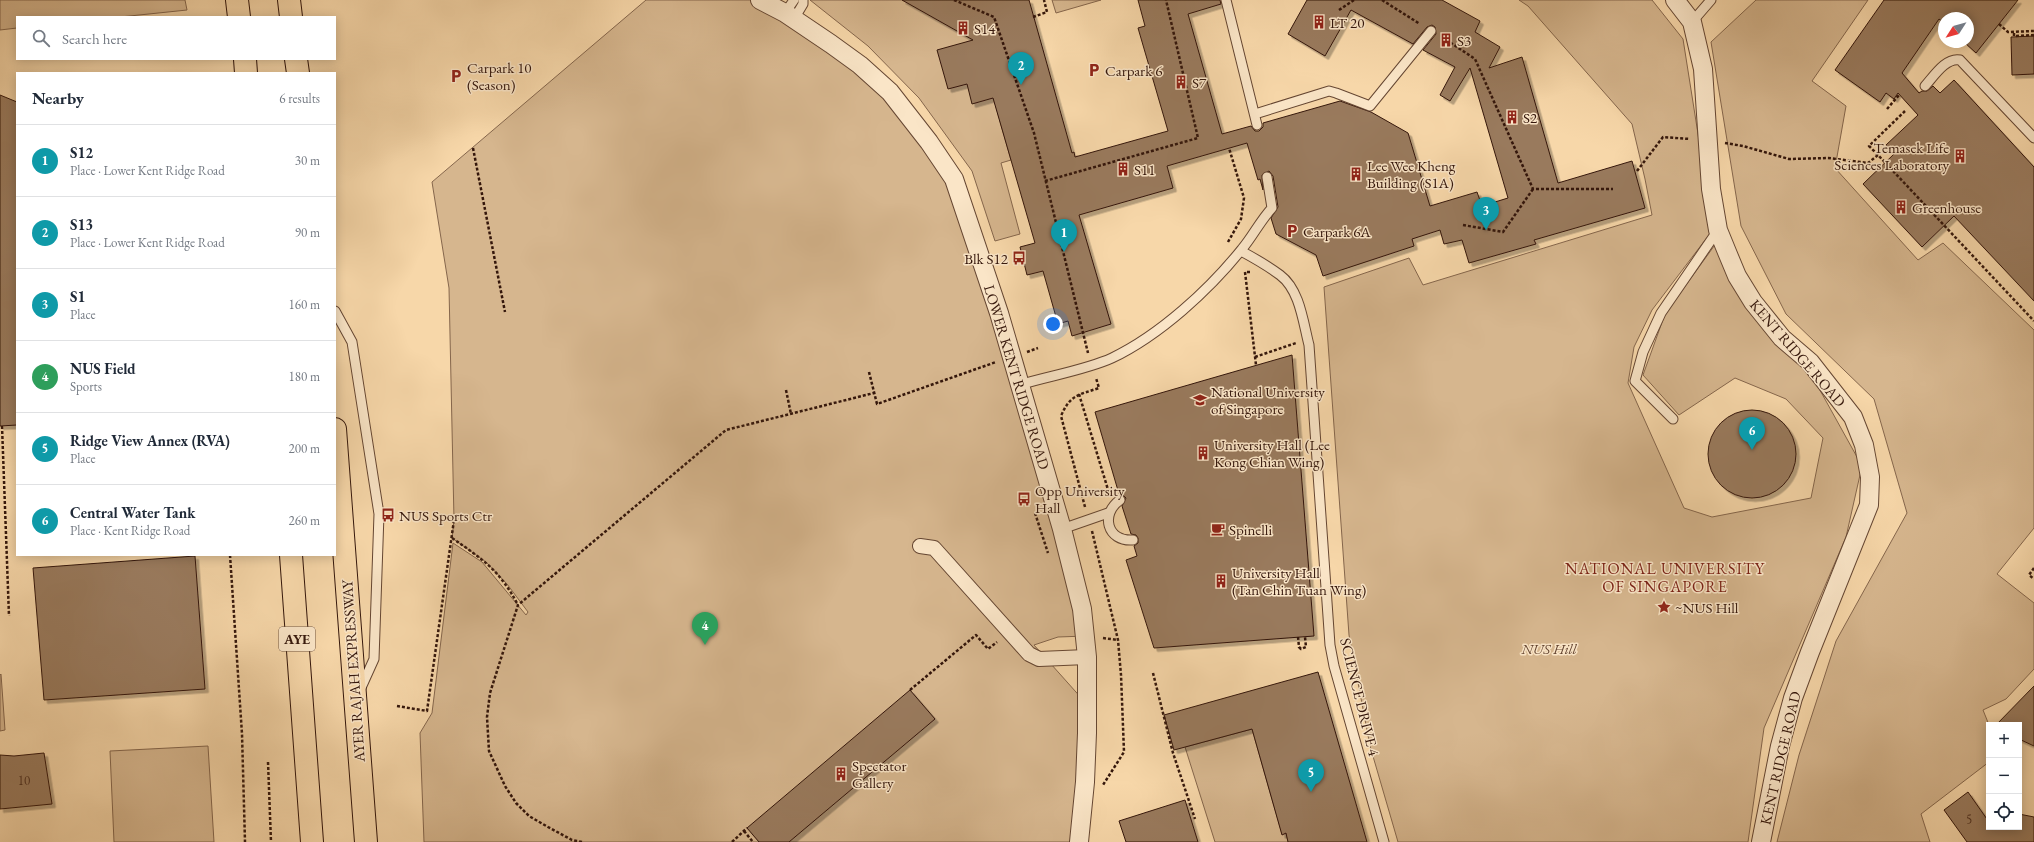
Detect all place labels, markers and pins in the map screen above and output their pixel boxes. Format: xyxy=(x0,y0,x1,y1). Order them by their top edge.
place label: LT 20 xyxy=(1330,13,1364,32)
building icon: LT 20 xyxy=(1311,14,1327,30)
place label: S14 xyxy=(974,19,996,38)
building icon: S14 xyxy=(955,20,971,36)
place label: S3 xyxy=(1457,31,1471,50)
building icon: S3 xyxy=(1438,32,1454,48)
pin: 2 xyxy=(1008,52,1034,85)
place label: Carpark 10 (Season) xyxy=(467,58,532,94)
place label: Carpark 6 xyxy=(1105,61,1162,80)
parking icon: Carpark 6 xyxy=(1086,62,1102,78)
parking icon: Carpark 10 (Season) xyxy=(448,68,464,84)
place label: S7 xyxy=(1192,73,1207,92)
building icon: S7 xyxy=(1173,74,1189,90)
place label: S2 xyxy=(1523,108,1538,127)
building icon: S2 xyxy=(1504,109,1520,125)
place label: Temasek Life Sciences Laboratory xyxy=(1834,138,1949,174)
building icon: Temasek Life Sciences Laboratory xyxy=(1952,148,1968,164)
place label: Lee Wee Kheng Building (S1A) xyxy=(1367,156,1456,192)
place label: S11 xyxy=(1134,160,1155,179)
building icon: S11 xyxy=(1115,161,1131,177)
building icon: Lee Wee Kheng Building (S1A) xyxy=(1348,166,1364,182)
pin: 3 xyxy=(1473,197,1499,230)
place label: Greenhouse xyxy=(1912,198,1981,217)
building icon: Greenhouse xyxy=(1893,199,1909,215)
pin: 1 xyxy=(1051,219,1077,252)
place label: Carpark 6A xyxy=(1303,222,1371,241)
parking icon: Carpark 6A xyxy=(1284,223,1300,239)
place label: Blk S12 xyxy=(964,249,1009,268)
bus stop icon: Blk S12 xyxy=(1011,250,1027,266)
place label: National University of Singapore xyxy=(1211,382,1325,418)
school or university icon: National University of Singapore xyxy=(1192,392,1208,408)
pin: 6 xyxy=(1739,417,1765,450)
place label: University Hall (Lee Kong Chian Wing) xyxy=(1214,435,1330,471)
building icon: University Hall (Lee Kong Chian Wing) xyxy=(1195,445,1211,461)
place label: Opp University Hall xyxy=(1035,481,1125,517)
bus stop icon: Opp University Hall xyxy=(1016,491,1032,507)
place label: NUS Sports Ctr xyxy=(399,506,492,525)
bus stop icon: NUS Sports Ctr xyxy=(380,507,396,523)
place label: Spinelli xyxy=(1229,520,1272,539)
cafe icon: Spinelli xyxy=(1210,521,1226,537)
place label: University Hall (Tan Chin Tuan Wing) xyxy=(1232,563,1366,599)
building icon: University Hall (Tan Chin Tuan Wing) xyxy=(1213,573,1229,589)
place label: ~NUS Hill xyxy=(1675,598,1739,617)
place icon: ~NUS Hill xyxy=(1656,599,1672,615)
pin: 4 xyxy=(692,612,718,645)
place label: Spectator Gallery xyxy=(852,756,906,792)
pin: 5 xyxy=(1298,759,1324,792)
building icon: Spectator Gallery xyxy=(833,766,849,782)

